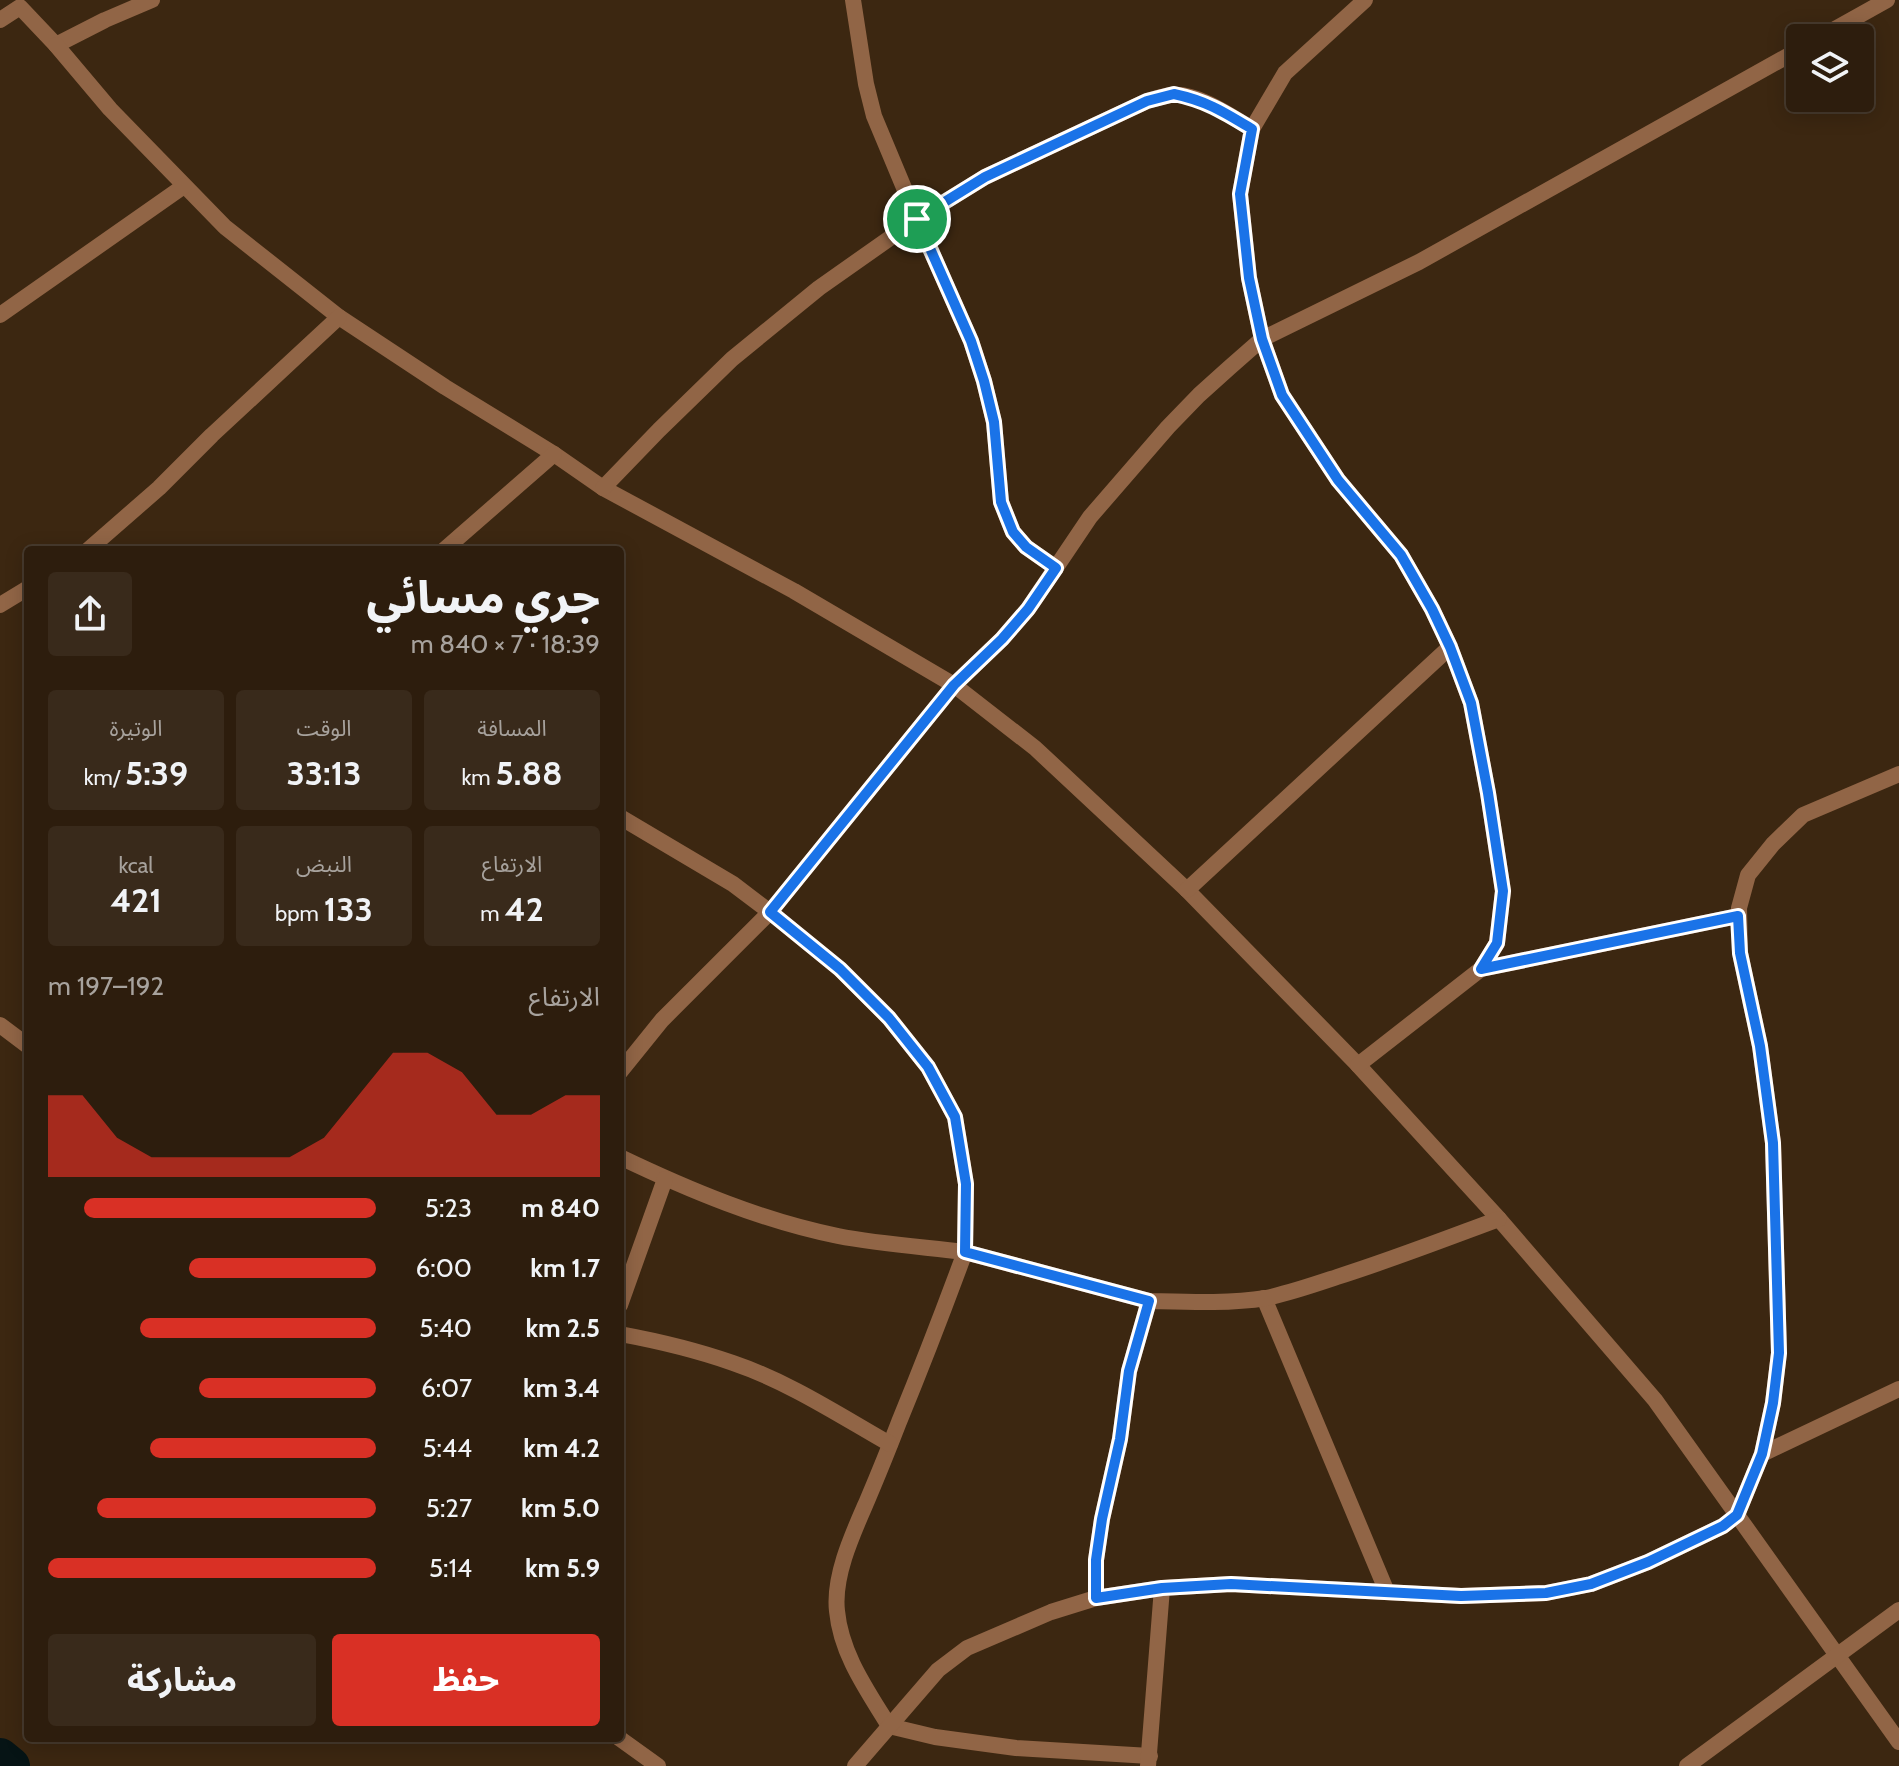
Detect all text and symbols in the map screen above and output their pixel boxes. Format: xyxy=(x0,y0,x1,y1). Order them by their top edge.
map controls xyxy=(1786,24,1874,112)
button: layers xyxy=(1786,24,1874,112)
pin xyxy=(883,185,951,253)
icon: arrive xyxy=(895,197,939,241)
text: جري مسائي xyxy=(366,571,600,624)
button: share xyxy=(48,572,132,656)
text: 18:39 · 7 × 840 m xyxy=(411,628,600,660)
text: الوتيرة xyxy=(110,715,162,742)
text: الوقت xyxy=(296,715,352,742)
text: المسافة xyxy=(477,715,547,742)
text: 5:39 xyxy=(125,752,188,794)
text: 33:13 xyxy=(286,752,362,794)
text: 5.88 xyxy=(496,752,563,794)
text: /km xyxy=(84,764,125,791)
text: km xyxy=(462,764,496,791)
text: النبض xyxy=(296,851,352,878)
text: الارتفاع xyxy=(482,851,542,878)
text: kcal xyxy=(118,852,154,879)
text: 421 xyxy=(110,879,162,921)
text: 133 xyxy=(324,888,373,930)
text: 42 xyxy=(505,888,544,930)
text: bpm xyxy=(275,900,324,927)
text: m xyxy=(480,900,505,927)
text: 192–197 m xyxy=(48,970,164,1002)
text: الارتفاع xyxy=(529,981,600,1013)
text: 5:23 xyxy=(425,1192,472,1224)
text: 840 m xyxy=(521,1192,600,1224)
text: 6:00 xyxy=(416,1252,472,1284)
text: 1.7 km xyxy=(530,1252,600,1284)
text: 5:40 xyxy=(419,1312,472,1344)
text: 2.5 km xyxy=(525,1312,600,1344)
text: 6:07 xyxy=(421,1372,472,1404)
text: 3.4 km xyxy=(523,1372,600,1404)
text: 5:44 xyxy=(422,1432,472,1464)
text: 4.2 km xyxy=(523,1432,600,1464)
text: 5:27 xyxy=(426,1492,472,1524)
text: 5.0 km xyxy=(521,1492,600,1524)
text: 5:14 xyxy=(429,1552,472,1584)
text: 5.9 km xyxy=(525,1552,600,1584)
button: مشاركة xyxy=(48,1634,316,1726)
button: حفظ xyxy=(332,1634,600,1726)

